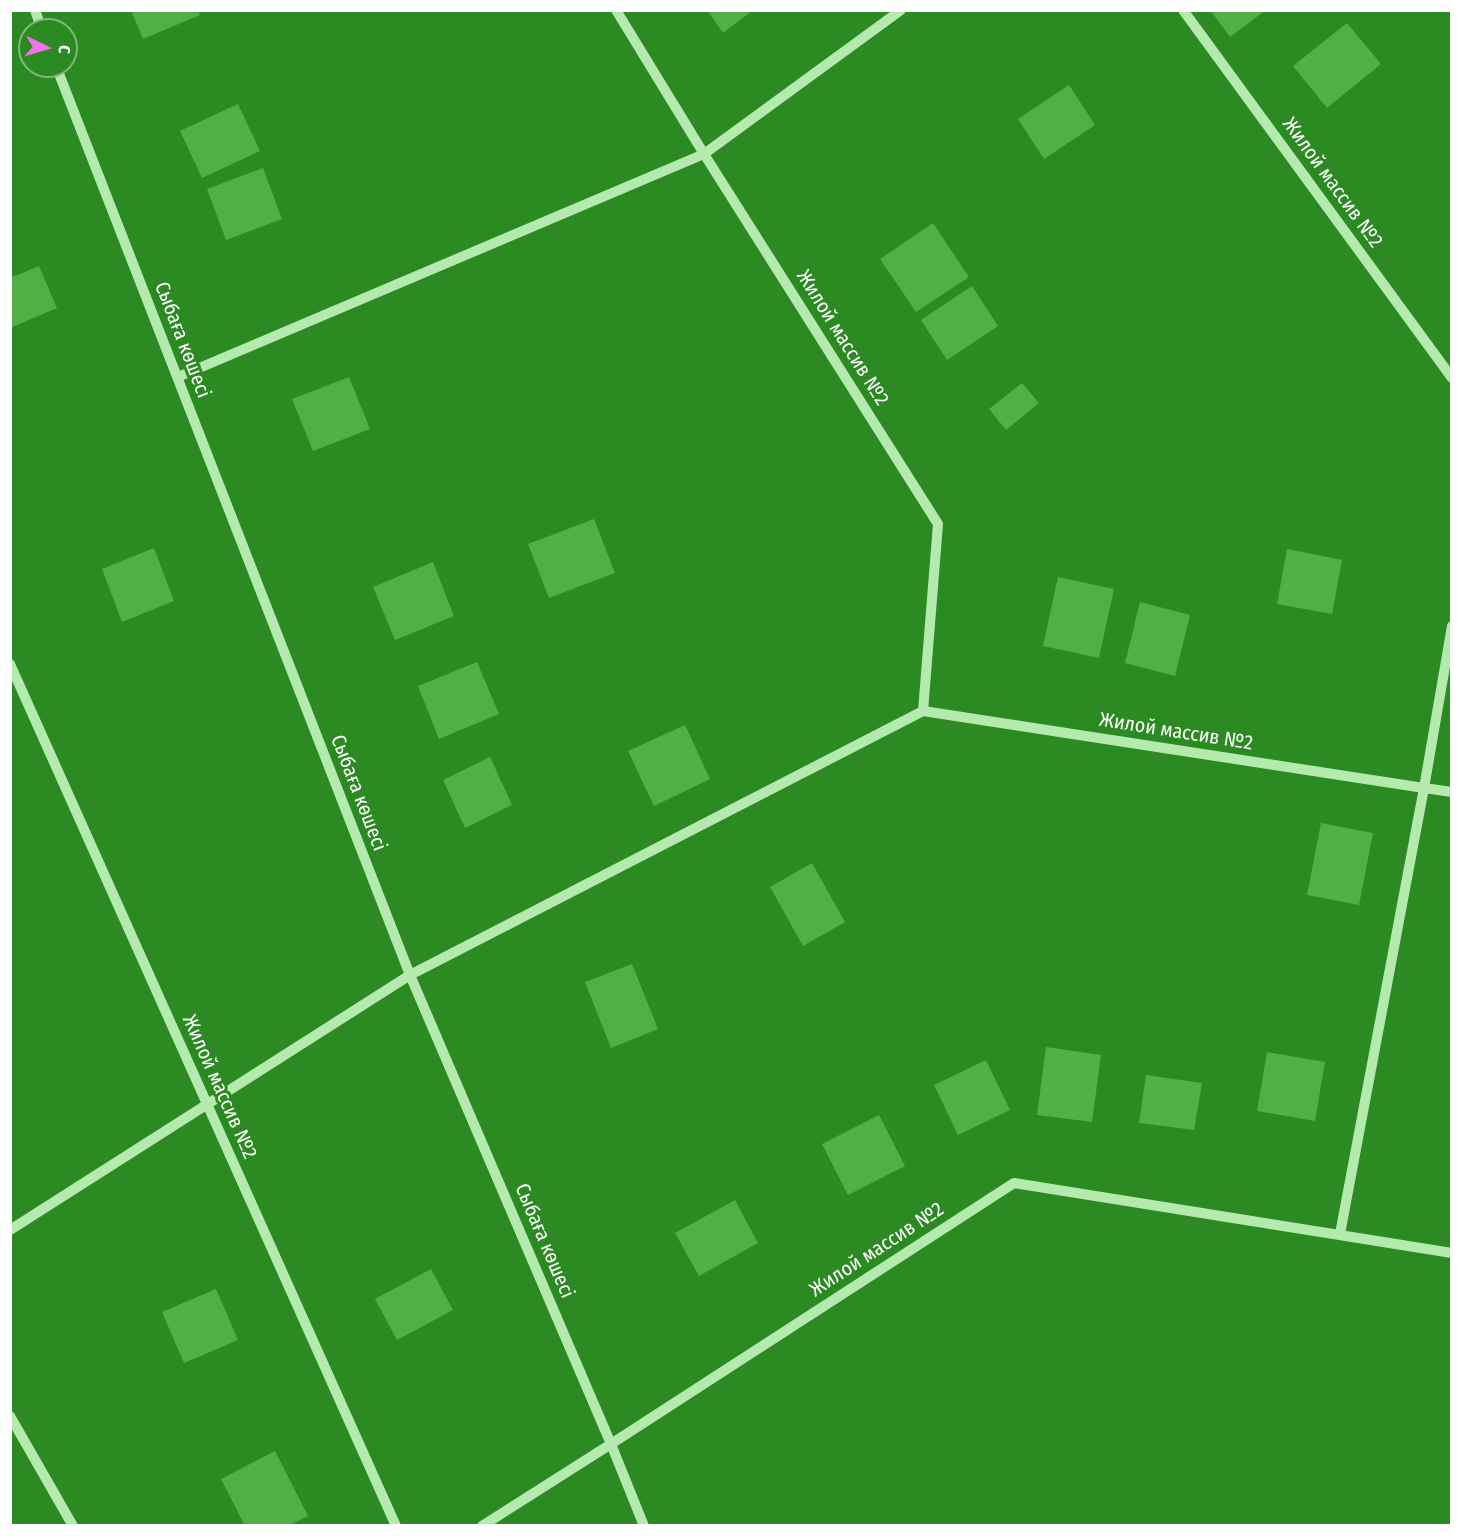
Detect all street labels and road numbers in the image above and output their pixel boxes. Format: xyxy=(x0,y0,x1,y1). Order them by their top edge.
street label: Жилой массив №2 xyxy=(1277,113,1387,253)
street label: Жилой массив №2 xyxy=(791,266,893,410)
street label: Сыбаға көшесі xyxy=(149,279,215,401)
street label: Жилой массив №2 xyxy=(1098,708,1254,756)
street label: Сыбаға көшесі xyxy=(325,732,391,854)
street label: Жилой массив №2 xyxy=(177,1011,261,1163)
street label: Сыбаға көшесі xyxy=(509,1180,579,1302)
street label: Жилой массив №2 xyxy=(805,1198,949,1302)

